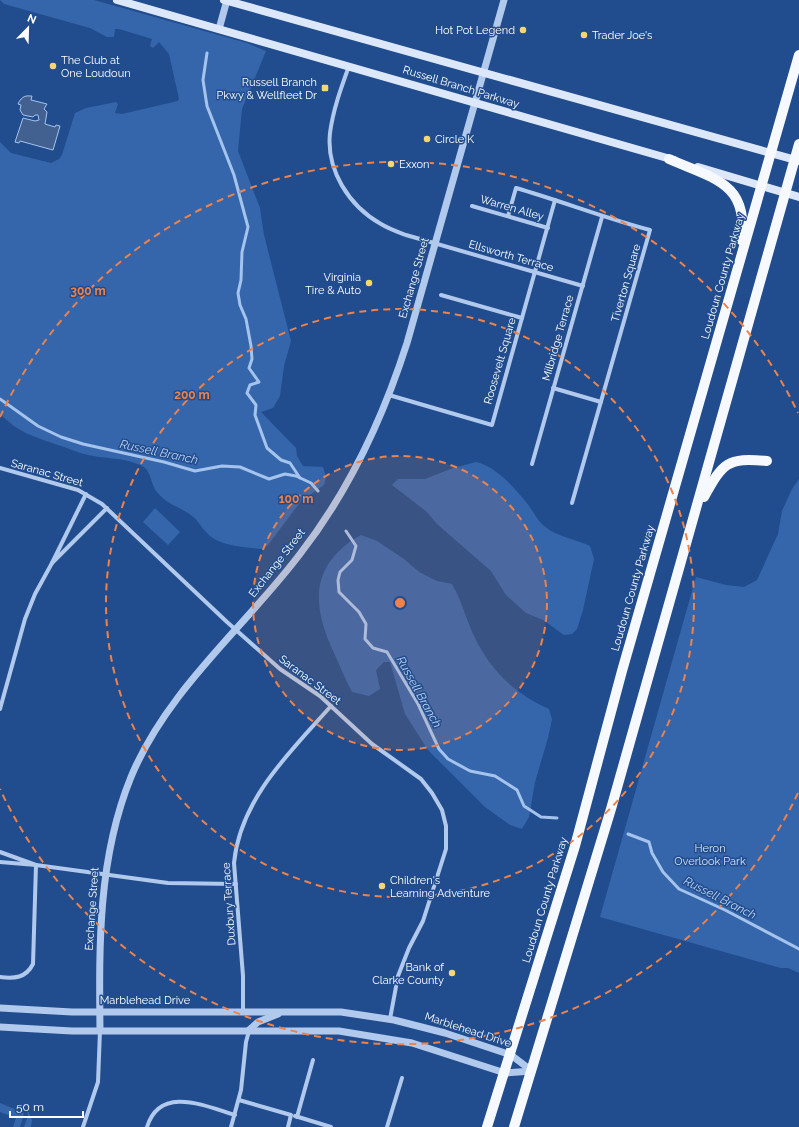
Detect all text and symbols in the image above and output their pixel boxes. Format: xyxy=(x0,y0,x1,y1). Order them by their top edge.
north arrow xyxy=(8,8,48,48)
text: N xyxy=(25,12,38,27)
place label: Hot Pot Legend xyxy=(435,24,515,37)
marker: Hot Pot Legend xyxy=(518,25,528,35)
place label: Trader Joe's xyxy=(592,29,652,42)
marker: Trader Joe's xyxy=(579,30,589,40)
place label: The Club at One Loudoun xyxy=(61,54,131,80)
marker: The Club at One Loudoun xyxy=(48,61,58,71)
street label: Russell Branch Parkway xyxy=(401,63,521,111)
place label: Russell Branch Pkwy & Wellfleet Dr xyxy=(216,76,317,102)
marker: Russell Branch Pkwy & Wellfleet Dr xyxy=(320,83,330,93)
place label: Circle K xyxy=(435,133,475,146)
marker: Circle K xyxy=(422,134,432,144)
place label: Exxon xyxy=(399,158,430,171)
marker: Exxon xyxy=(386,159,396,169)
street label: Warren Alley xyxy=(479,193,545,223)
street label: Loudoun County Parkway xyxy=(699,211,747,341)
street label: Exchange Street xyxy=(396,236,432,320)
street label: Ellsworth Terrace xyxy=(467,238,555,274)
street label: Tiverton Square xyxy=(609,242,644,324)
place label: Virginia Tire & Auto xyxy=(305,271,361,297)
marker: Virginia Tire & Auto xyxy=(364,278,374,288)
text: 300 m xyxy=(70,284,106,298)
street label: Milbridge Terrace xyxy=(540,293,577,382)
street label: Roosevelt Square xyxy=(481,316,519,406)
text: 200 m xyxy=(174,388,210,402)
water label: Russell Branch xyxy=(119,437,200,467)
street label: Saranac Street xyxy=(10,457,85,490)
text: 100 m xyxy=(279,492,313,506)
street label: Loudoun County Parkway xyxy=(609,523,657,653)
street label: Exchange Street xyxy=(246,526,308,600)
centre of rings xyxy=(393,596,407,610)
street label: Saranac Street xyxy=(276,652,344,708)
water label: Russell Branch xyxy=(394,654,445,730)
street label: Loudoun County Parkway xyxy=(520,836,570,964)
park label: Heron Overlook Park xyxy=(674,842,746,868)
street label: Duxbury Terrace xyxy=(220,861,238,946)
street label: Exchange Street xyxy=(83,867,101,951)
place label: Children's Learning Adventure xyxy=(390,874,491,900)
water label: Russell Branch xyxy=(681,874,759,922)
marker: Children's Learning Adventure xyxy=(377,881,387,891)
place label: Bank of Clarke County xyxy=(372,961,444,987)
marker: Bank of Clarke County xyxy=(447,968,457,978)
street label: Marblehead Drive xyxy=(100,994,191,1007)
street label: Marblehead Drive xyxy=(423,1010,514,1050)
scale bar xyxy=(10,1093,83,1119)
text: 50 m xyxy=(16,1100,44,1114)

